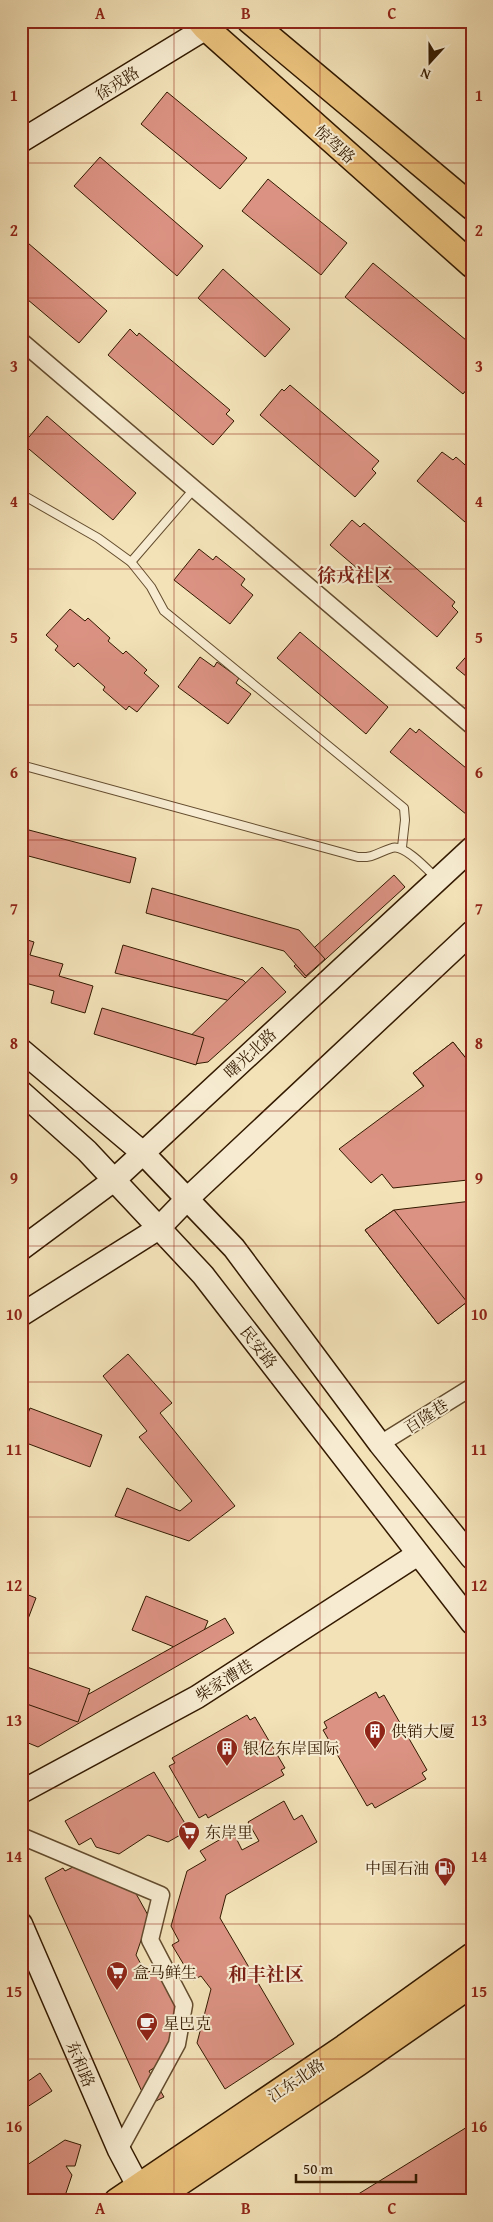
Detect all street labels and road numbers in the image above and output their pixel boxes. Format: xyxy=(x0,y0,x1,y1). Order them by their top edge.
street label: 徐戎路 xyxy=(90,60,144,106)
street label: 惊驾路 xyxy=(309,119,361,169)
street label: 曙光北路 xyxy=(218,1022,282,1084)
street label: 民安路 xyxy=(235,1321,283,1373)
street label: 百隆巷 xyxy=(399,1393,453,1439)
street label: 柴家漕巷 xyxy=(190,1653,258,1707)
street label: 东和路 xyxy=(61,2037,101,2091)
street label: 江东北路 xyxy=(263,2052,329,2108)

